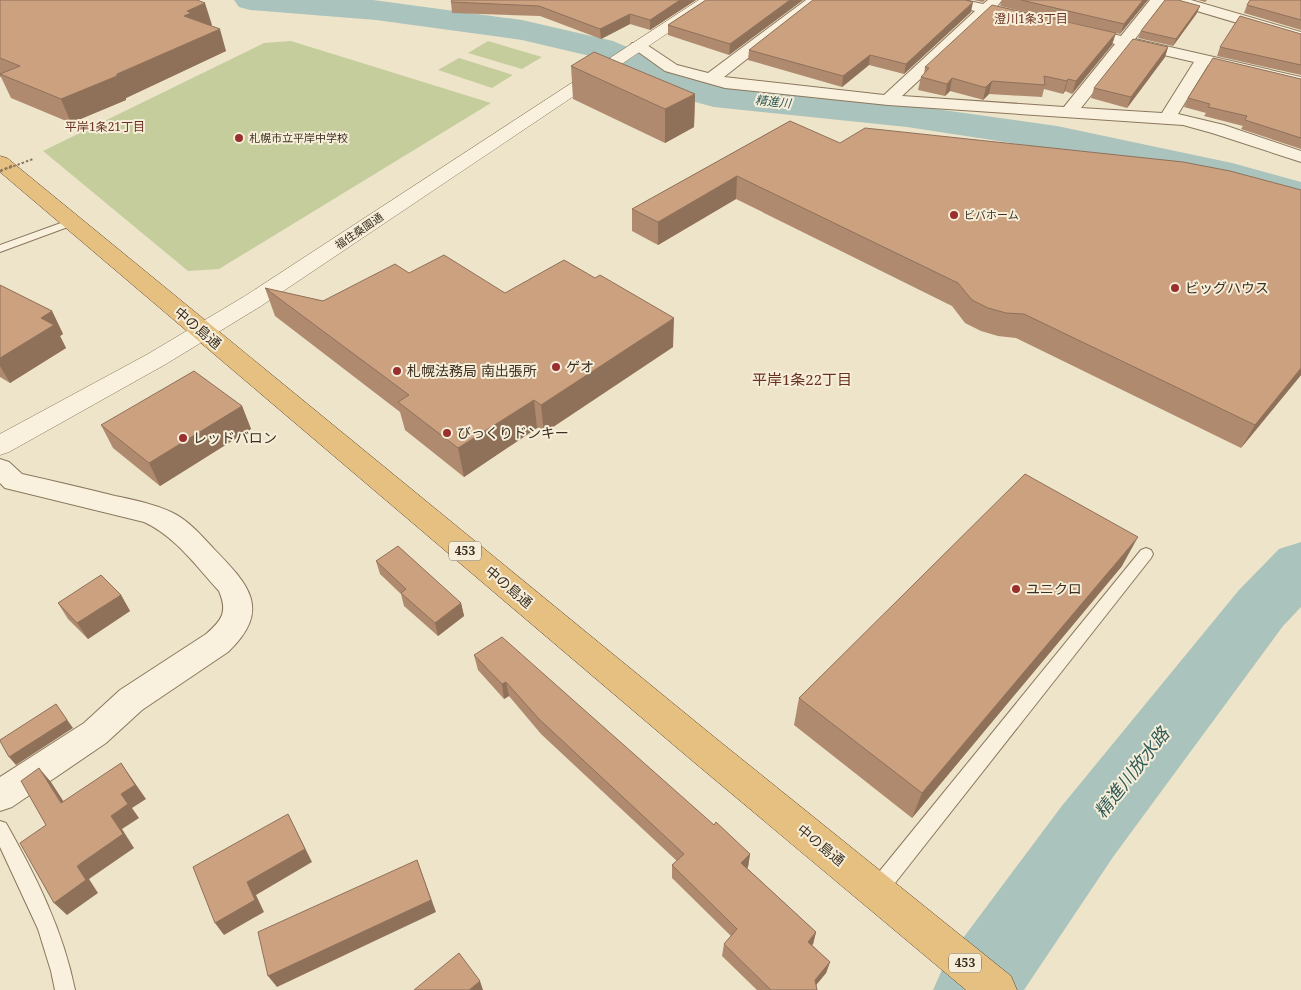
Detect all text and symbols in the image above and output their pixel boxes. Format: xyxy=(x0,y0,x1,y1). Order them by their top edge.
district label: 澄川1条3丁目 xyxy=(994,10,1068,27)
water label: 精進川 xyxy=(754,91,794,112)
district label: 平岸1条21丁目 xyxy=(65,118,145,135)
place label: 札幌市立平岸中学校 xyxy=(249,130,348,145)
marker: 札幌市立平岸中学校 xyxy=(233,132,245,144)
place label: ビバホーム xyxy=(964,207,1019,222)
street label: 福住桑園通 xyxy=(332,209,386,252)
marker: ビバホーム xyxy=(948,209,960,221)
place label: ビッグハウス xyxy=(1185,278,1269,297)
marker: ビッグハウス xyxy=(1169,282,1181,294)
street label: 中の島通 xyxy=(171,302,226,353)
place label: ゲオ xyxy=(566,357,594,376)
place label: 札幌法務局 南出張所 xyxy=(407,361,537,380)
marker: ゲオ xyxy=(550,361,562,373)
marker: 札幌法務局 南出張所 xyxy=(391,365,403,377)
district label: 平岸1条22丁目 xyxy=(752,369,852,389)
place label: びっくりドンキー xyxy=(457,423,569,442)
marker: びっくりドンキー xyxy=(441,427,453,439)
place label: レッドバロン xyxy=(193,428,277,447)
marker: レッドバロン xyxy=(177,432,189,444)
road number: 453 xyxy=(449,542,481,560)
street label: 中の島通 xyxy=(482,561,537,612)
place label: ユニクロ xyxy=(1026,579,1082,598)
marker: ユニクロ xyxy=(1010,583,1022,595)
water label: 精進川放水路 xyxy=(1089,721,1175,822)
street label: 中の島通 xyxy=(794,820,849,870)
road number: 453 xyxy=(949,954,981,972)

